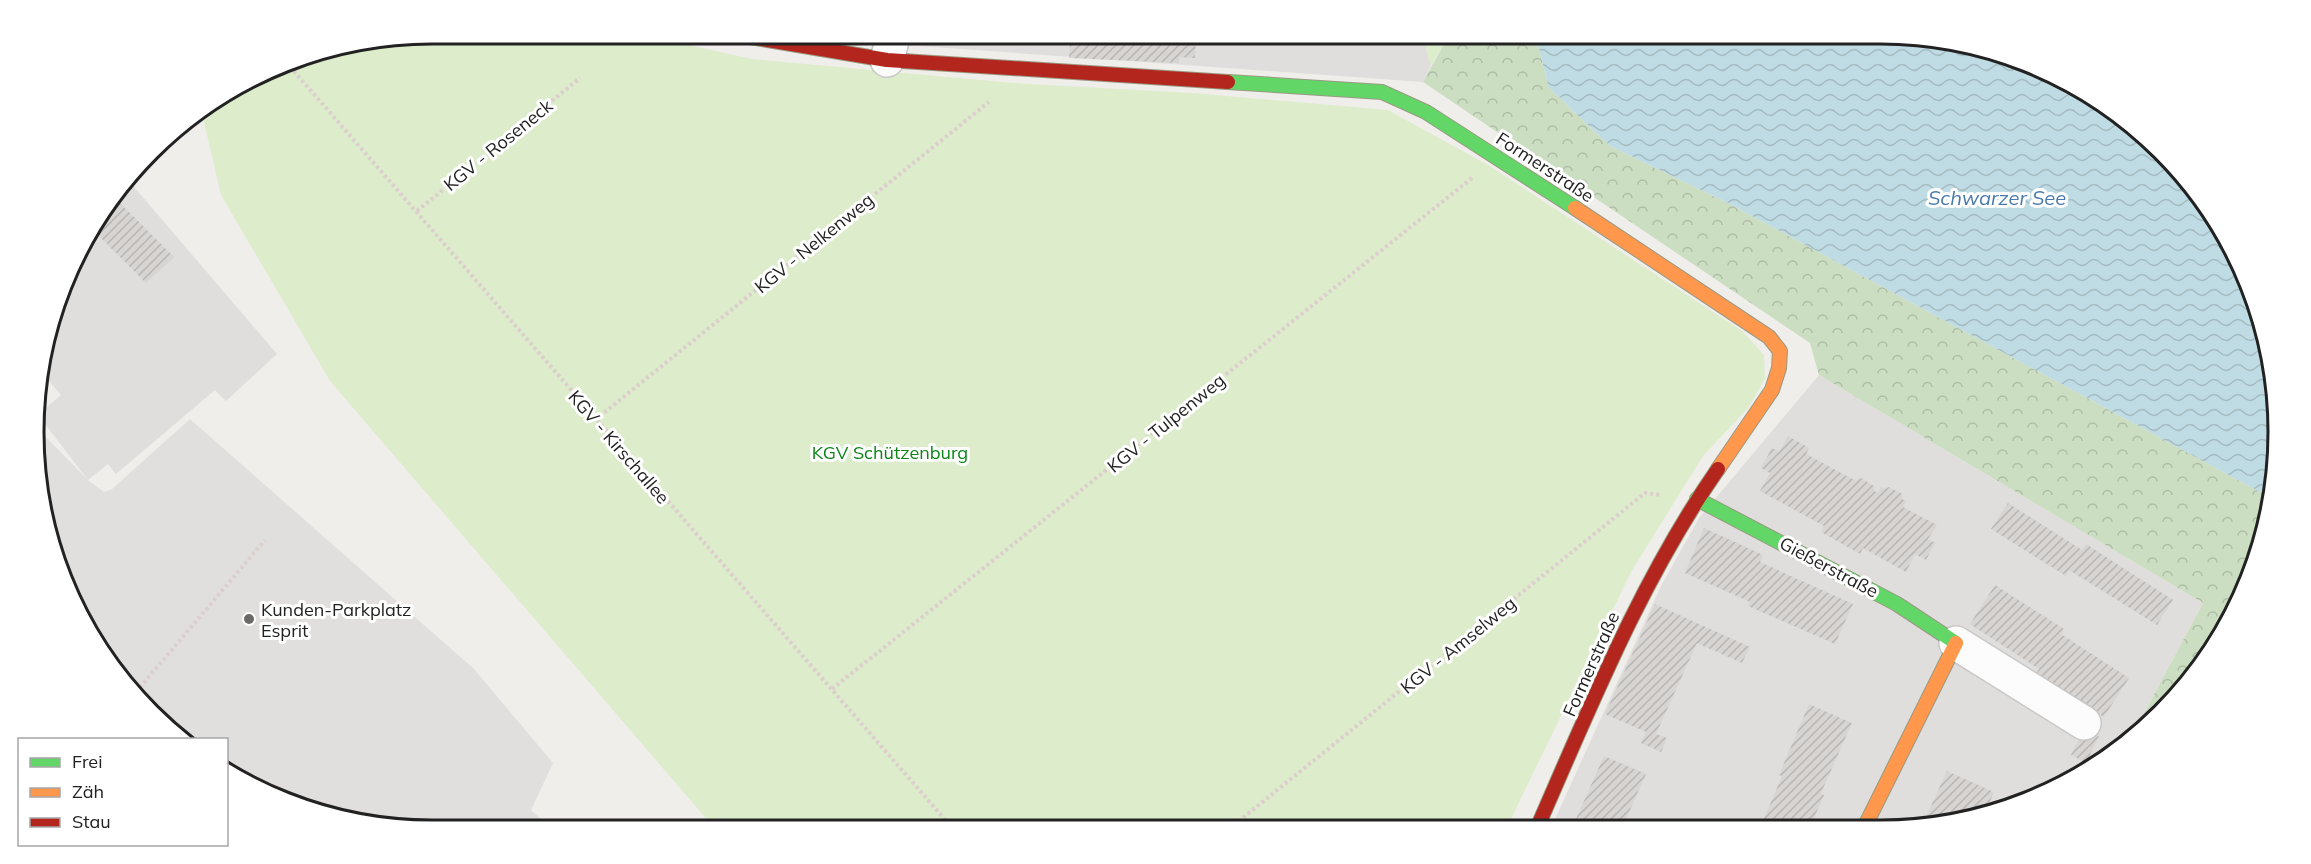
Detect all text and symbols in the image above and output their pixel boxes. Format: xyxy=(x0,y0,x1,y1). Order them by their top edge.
street label: KGV - Roseneck xyxy=(439,94,558,196)
street label: Formerstraße xyxy=(1492,127,1598,207)
water label: Schwarzer See xyxy=(1928,185,2066,210)
street label: KGV - Nelkenweg xyxy=(750,188,878,298)
street label: KGV - Tulpenweg xyxy=(1102,368,1230,478)
street label: KGV - Kirschallee xyxy=(563,385,675,509)
park label: KGV Schützenburg xyxy=(812,441,968,464)
street label: Gießerstraße xyxy=(1776,531,1882,603)
street label: KGV - Amselweg xyxy=(1396,591,1520,699)
place label: Kunden-Parkplatz Esprit xyxy=(261,598,411,642)
street label: Formerstraße xyxy=(1558,608,1624,720)
marker: Kunden-Parkplatz Esprit xyxy=(242,612,256,626)
legend xyxy=(18,738,228,846)
text: Frei xyxy=(72,750,102,773)
text: Zäh xyxy=(72,780,104,803)
text: Stau xyxy=(72,810,111,833)

